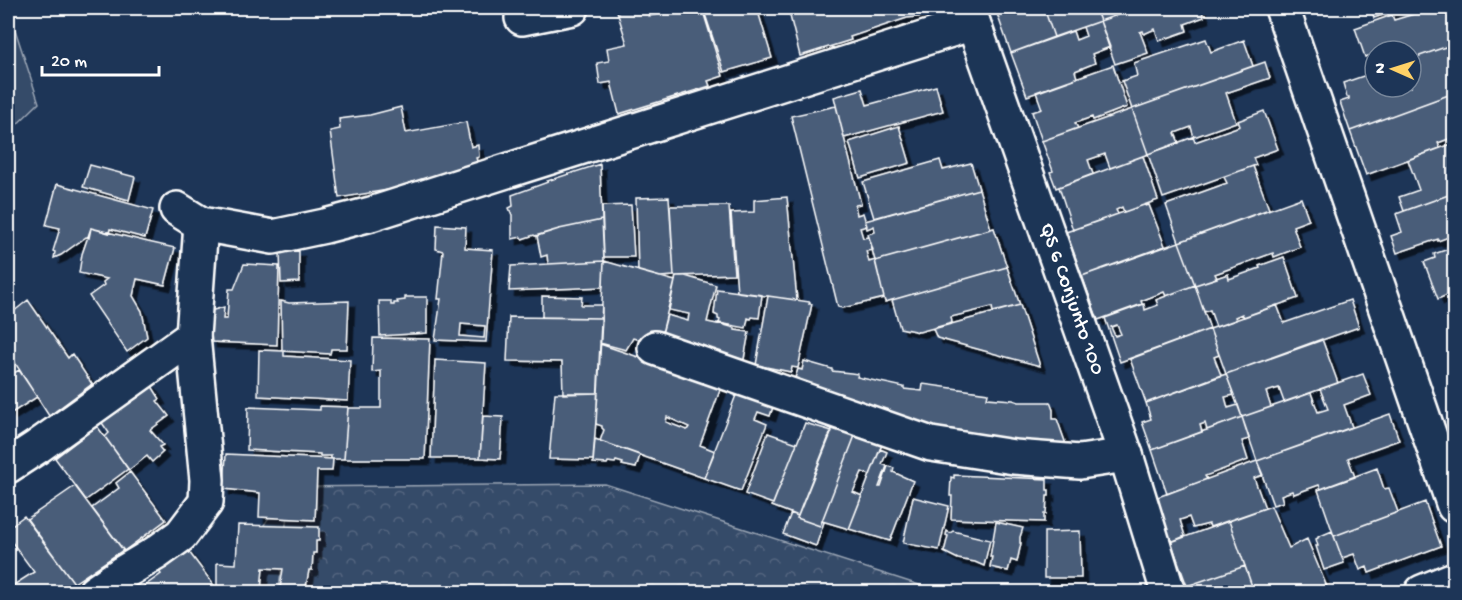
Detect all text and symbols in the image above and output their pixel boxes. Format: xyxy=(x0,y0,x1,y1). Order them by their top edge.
scale bar xyxy=(42,39,159,77)
north arrow xyxy=(1363,39,1423,99)
text: 20 m xyxy=(51,52,87,73)
text: N xyxy=(1372,62,1391,74)
street label: QS 6 Conjunto 100 xyxy=(1033,220,1109,379)

